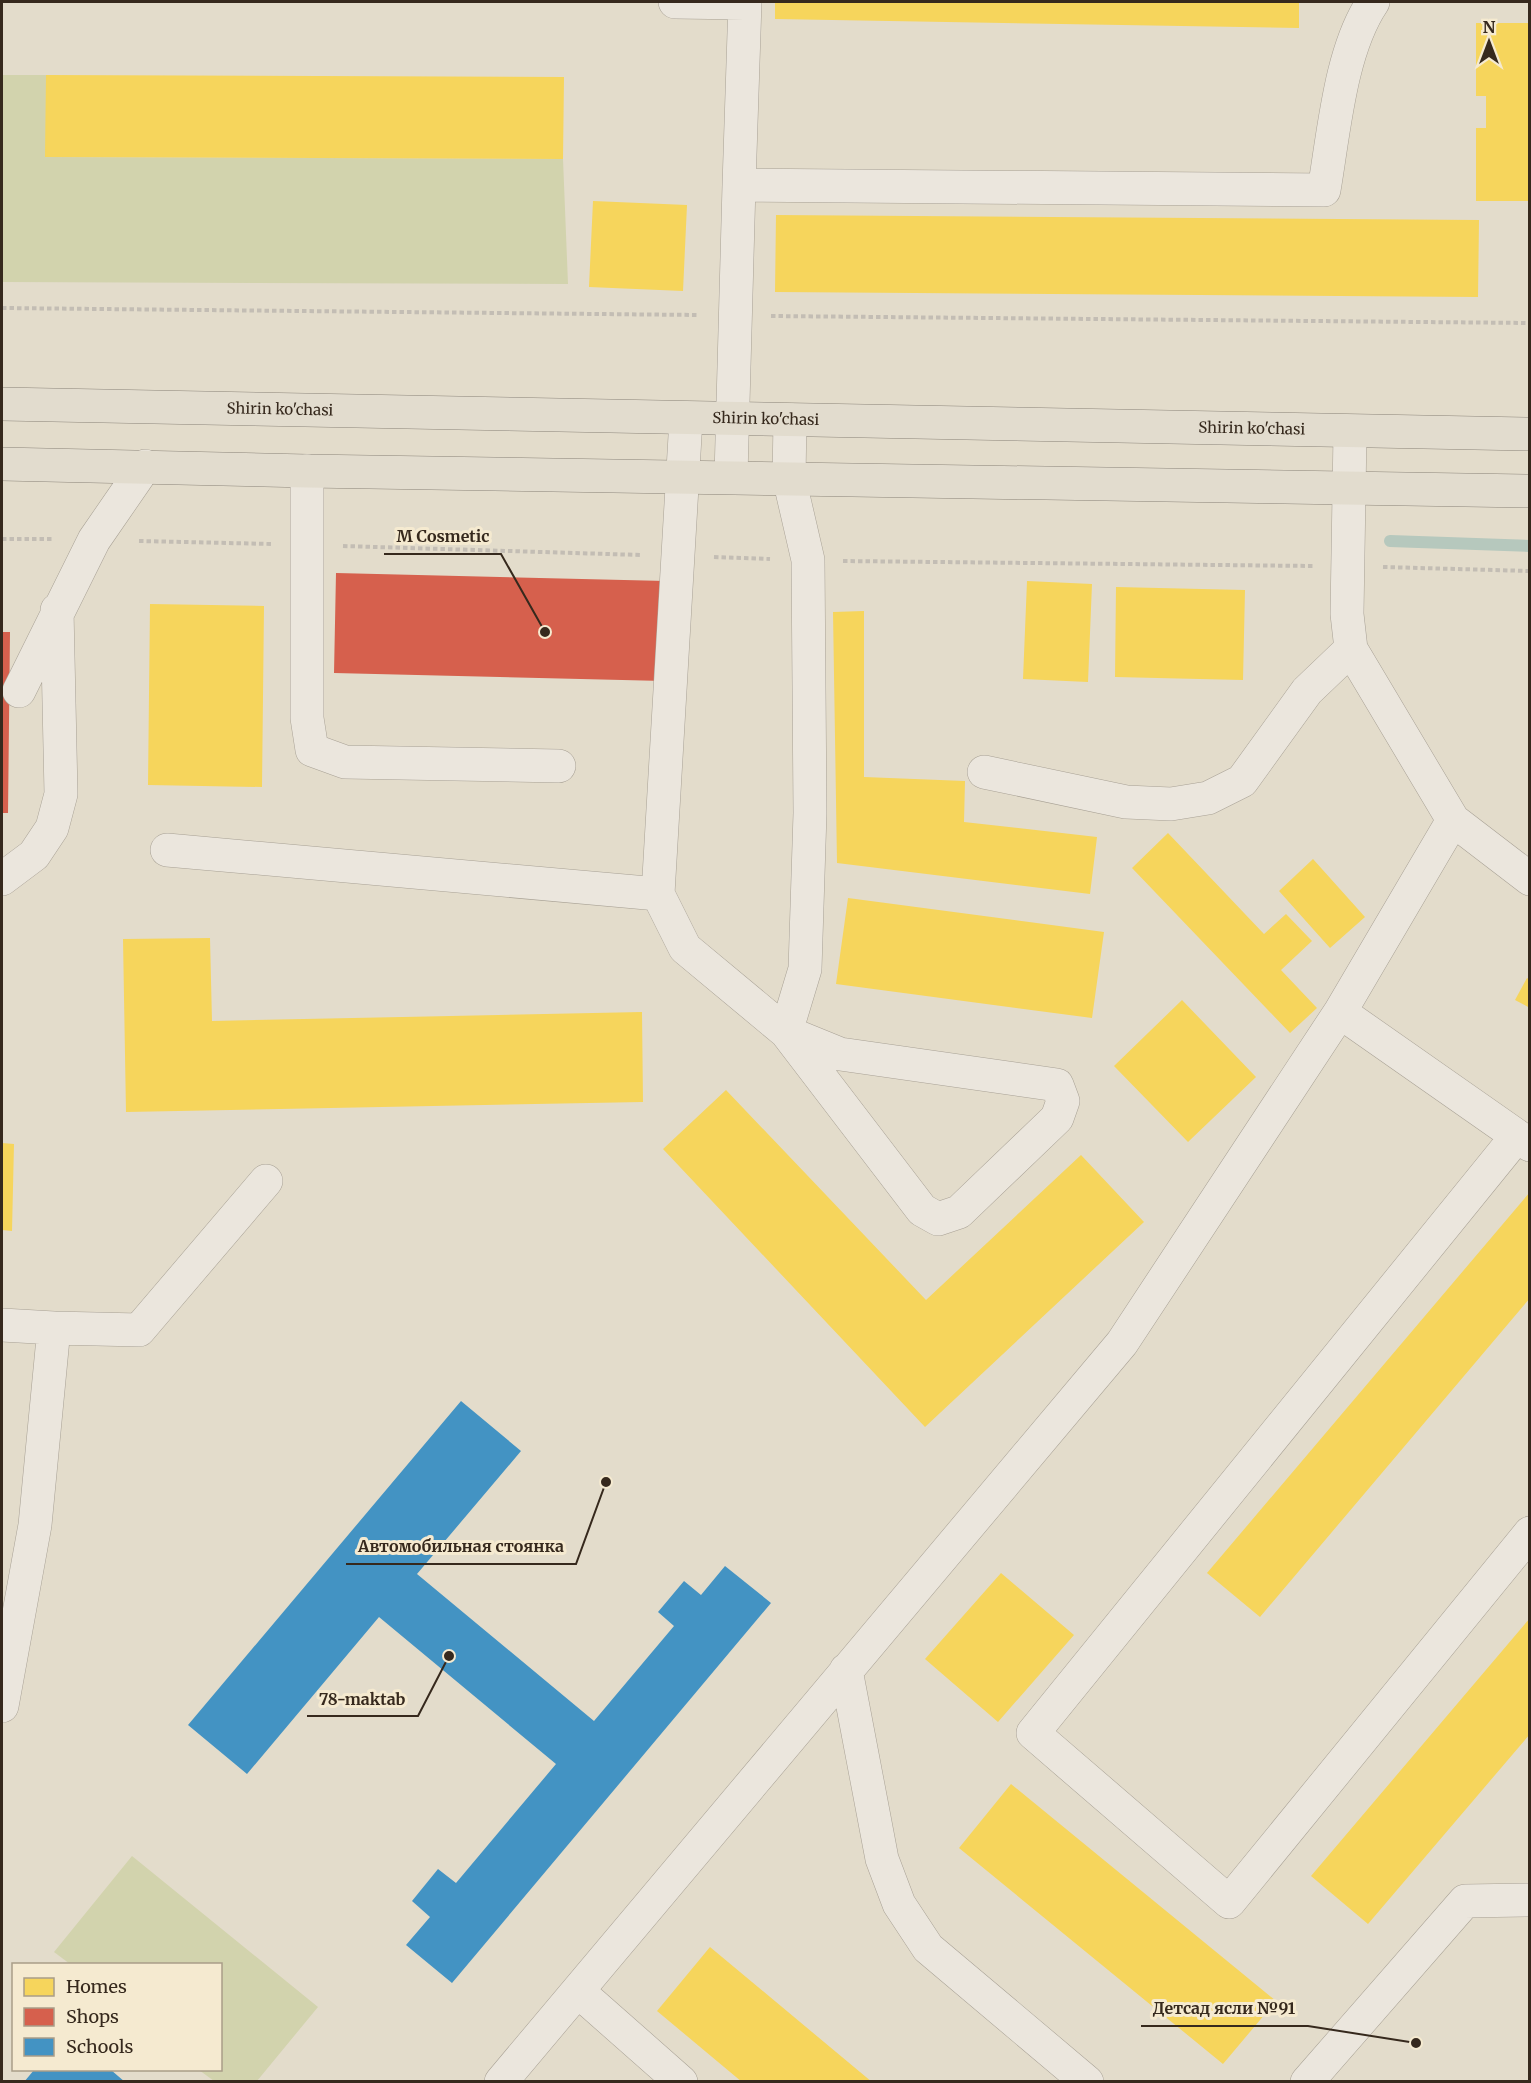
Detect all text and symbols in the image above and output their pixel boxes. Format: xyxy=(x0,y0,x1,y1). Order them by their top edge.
north arrow xyxy=(1459,12,1519,72)
text: N xyxy=(1483,17,1496,37)
street label: Shirin ko'chasi xyxy=(226,398,334,420)
street label: Shirin ko'chasi xyxy=(712,408,820,429)
street label: Shirin ko'chasi xyxy=(1198,417,1305,439)
callout: M Cosmetic xyxy=(384,520,501,554)
text: M Cosmetic xyxy=(397,526,489,546)
callout: Автомобильная стоянка xyxy=(346,1530,576,1564)
text: Автомобильная стоянка xyxy=(357,1536,564,1556)
callout: 78-maktab xyxy=(307,1682,418,1716)
text: 78-maktab xyxy=(319,1689,405,1709)
legend xyxy=(12,1963,222,2071)
text: Homes xyxy=(66,1975,127,1998)
callout: Детсад ясли №91 xyxy=(1141,1992,1308,2026)
text: Детсад ясли №91 xyxy=(1153,1998,1296,2018)
text: Shops xyxy=(66,2005,119,2028)
text: Schools xyxy=(66,2035,134,2058)

